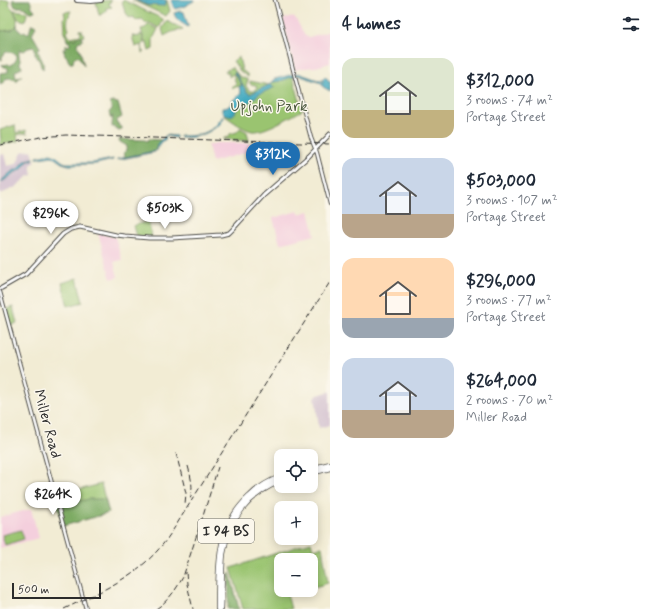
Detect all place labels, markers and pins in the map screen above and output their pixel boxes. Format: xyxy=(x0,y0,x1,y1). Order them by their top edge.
pin: $312K xyxy=(245,142,301,176)
pin: $503K xyxy=(137,196,193,230)
pin: $296K xyxy=(23,201,79,235)
pin: $264K xyxy=(25,482,81,516)

